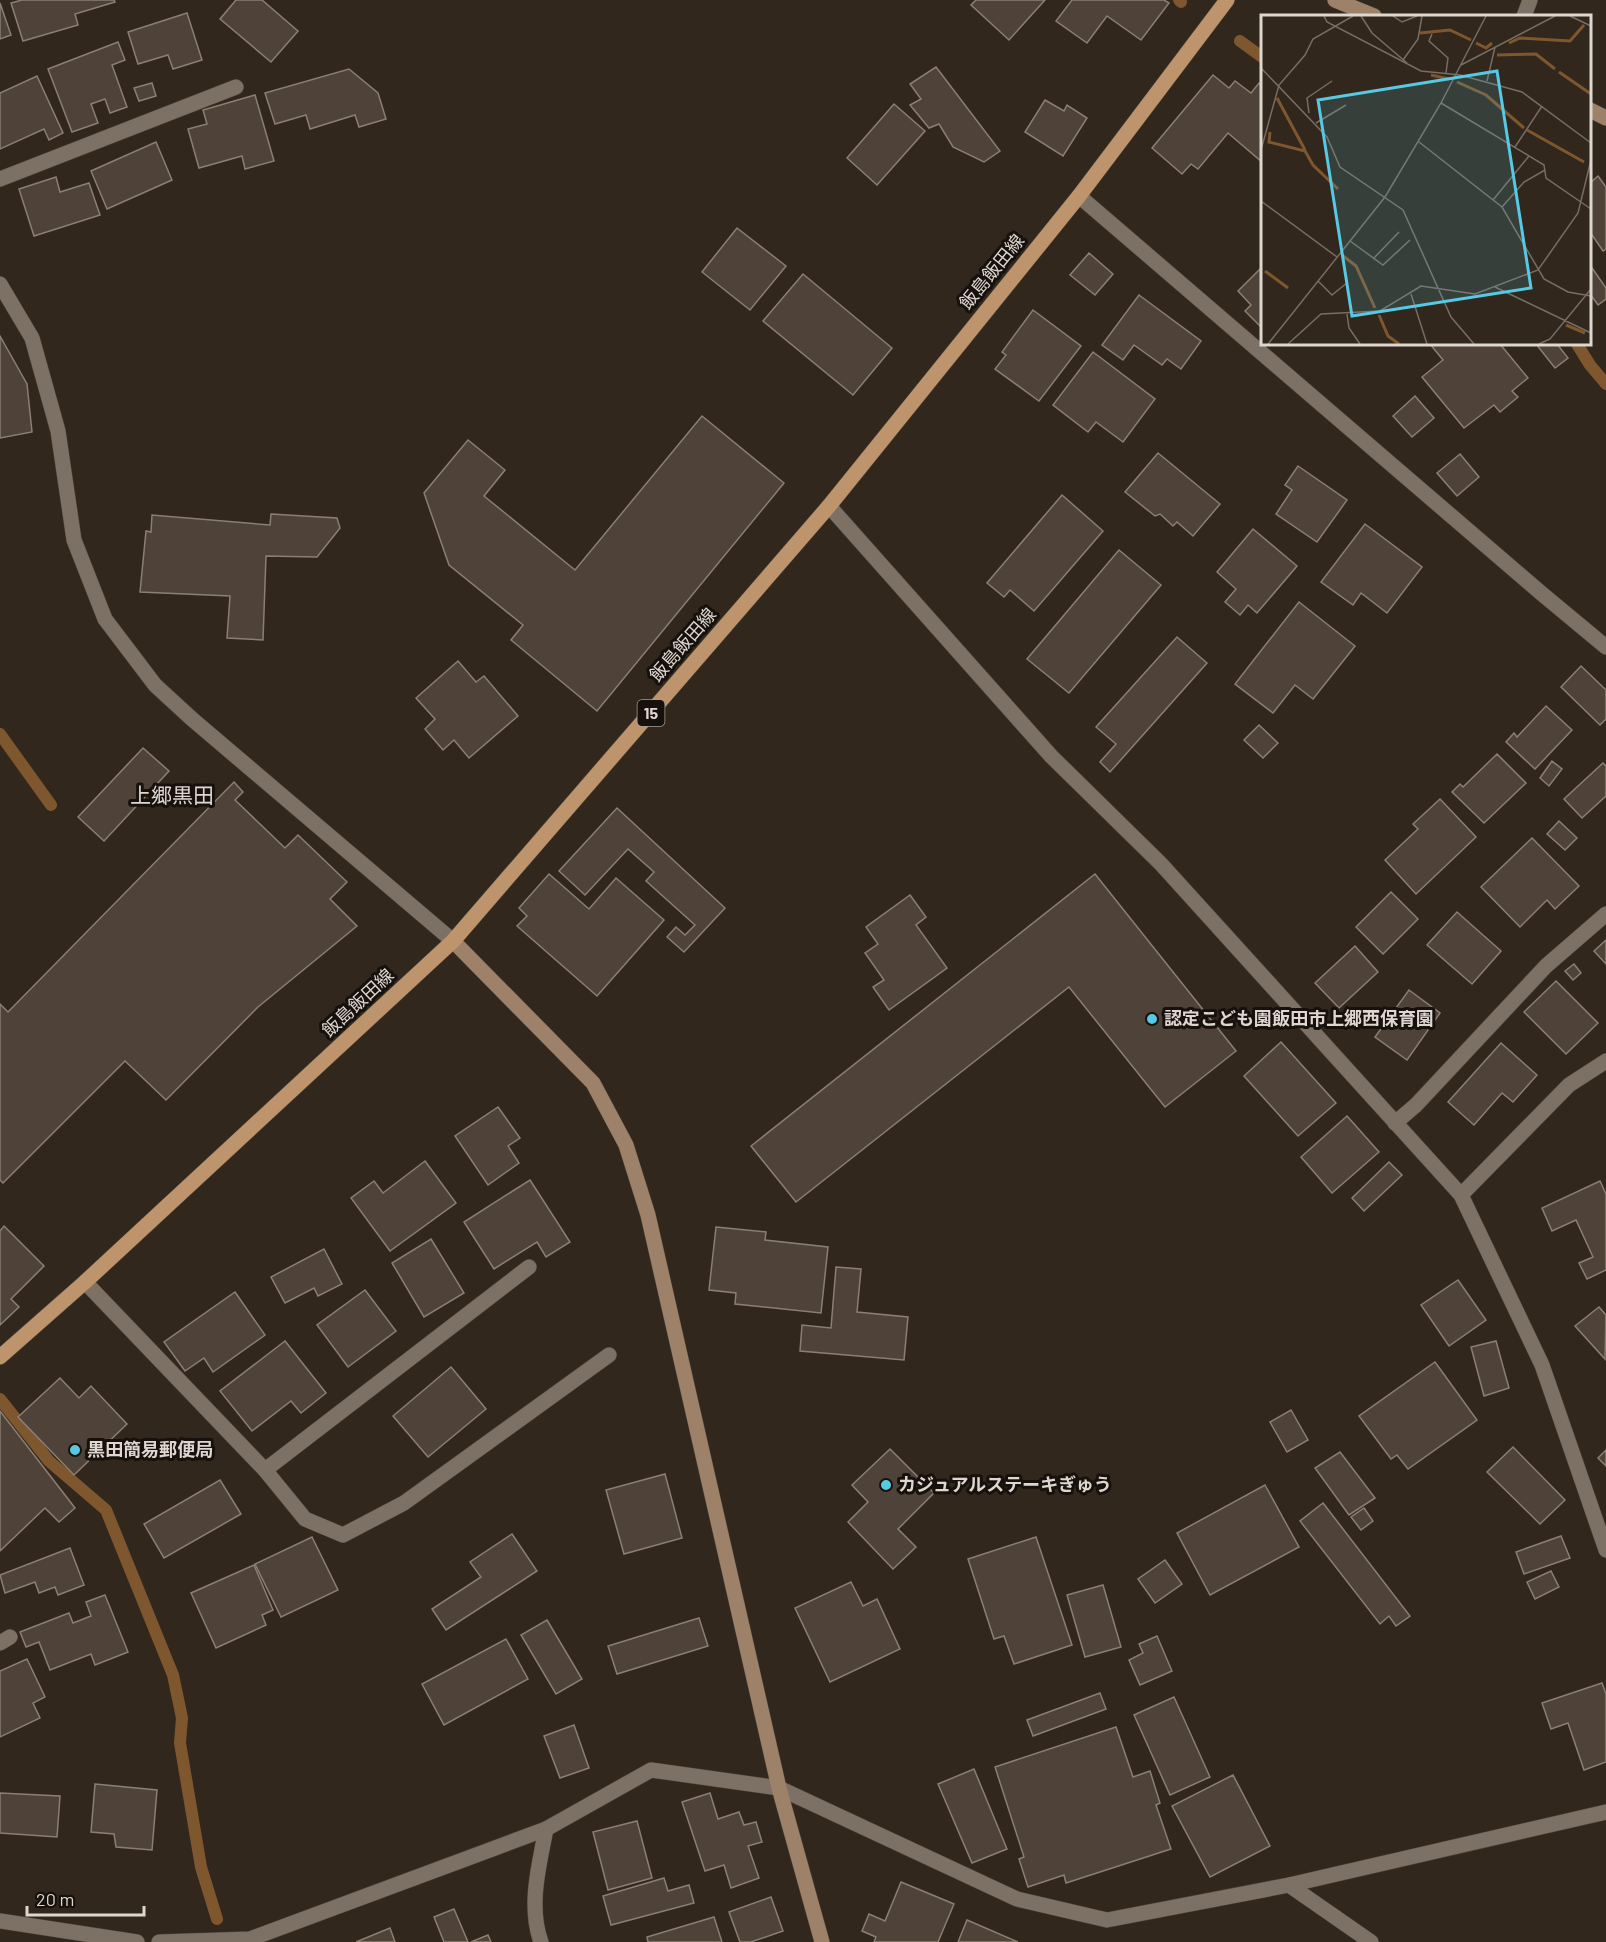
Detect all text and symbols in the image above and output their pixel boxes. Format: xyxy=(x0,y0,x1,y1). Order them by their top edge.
inset map xyxy=(1261,15,1591,345)
street label: 飯島飯田線 xyxy=(954,229,1028,313)
street label: 飯島飯田線 xyxy=(644,603,720,686)
road number: 15 xyxy=(638,700,664,726)
district label: 上郷黒田 xyxy=(130,782,214,807)
street label: 飯島飯田線 xyxy=(317,964,398,1041)
place label: 認定こども園飯田市上郷西保育園 xyxy=(1164,1007,1434,1029)
marker: 認定こども園飯田市上郷西保育園 xyxy=(1145,1012,1159,1026)
place label: 黒田簡易郵便局 xyxy=(87,1438,213,1460)
marker: 黒田簡易郵便局 xyxy=(68,1443,82,1457)
place label: カジュアルステーキぎゅう xyxy=(898,1473,1112,1495)
marker: カジュアルステーキぎゅう xyxy=(879,1478,893,1492)
scale bar xyxy=(27,1879,144,1917)
text: 20 m xyxy=(36,1888,74,1910)

